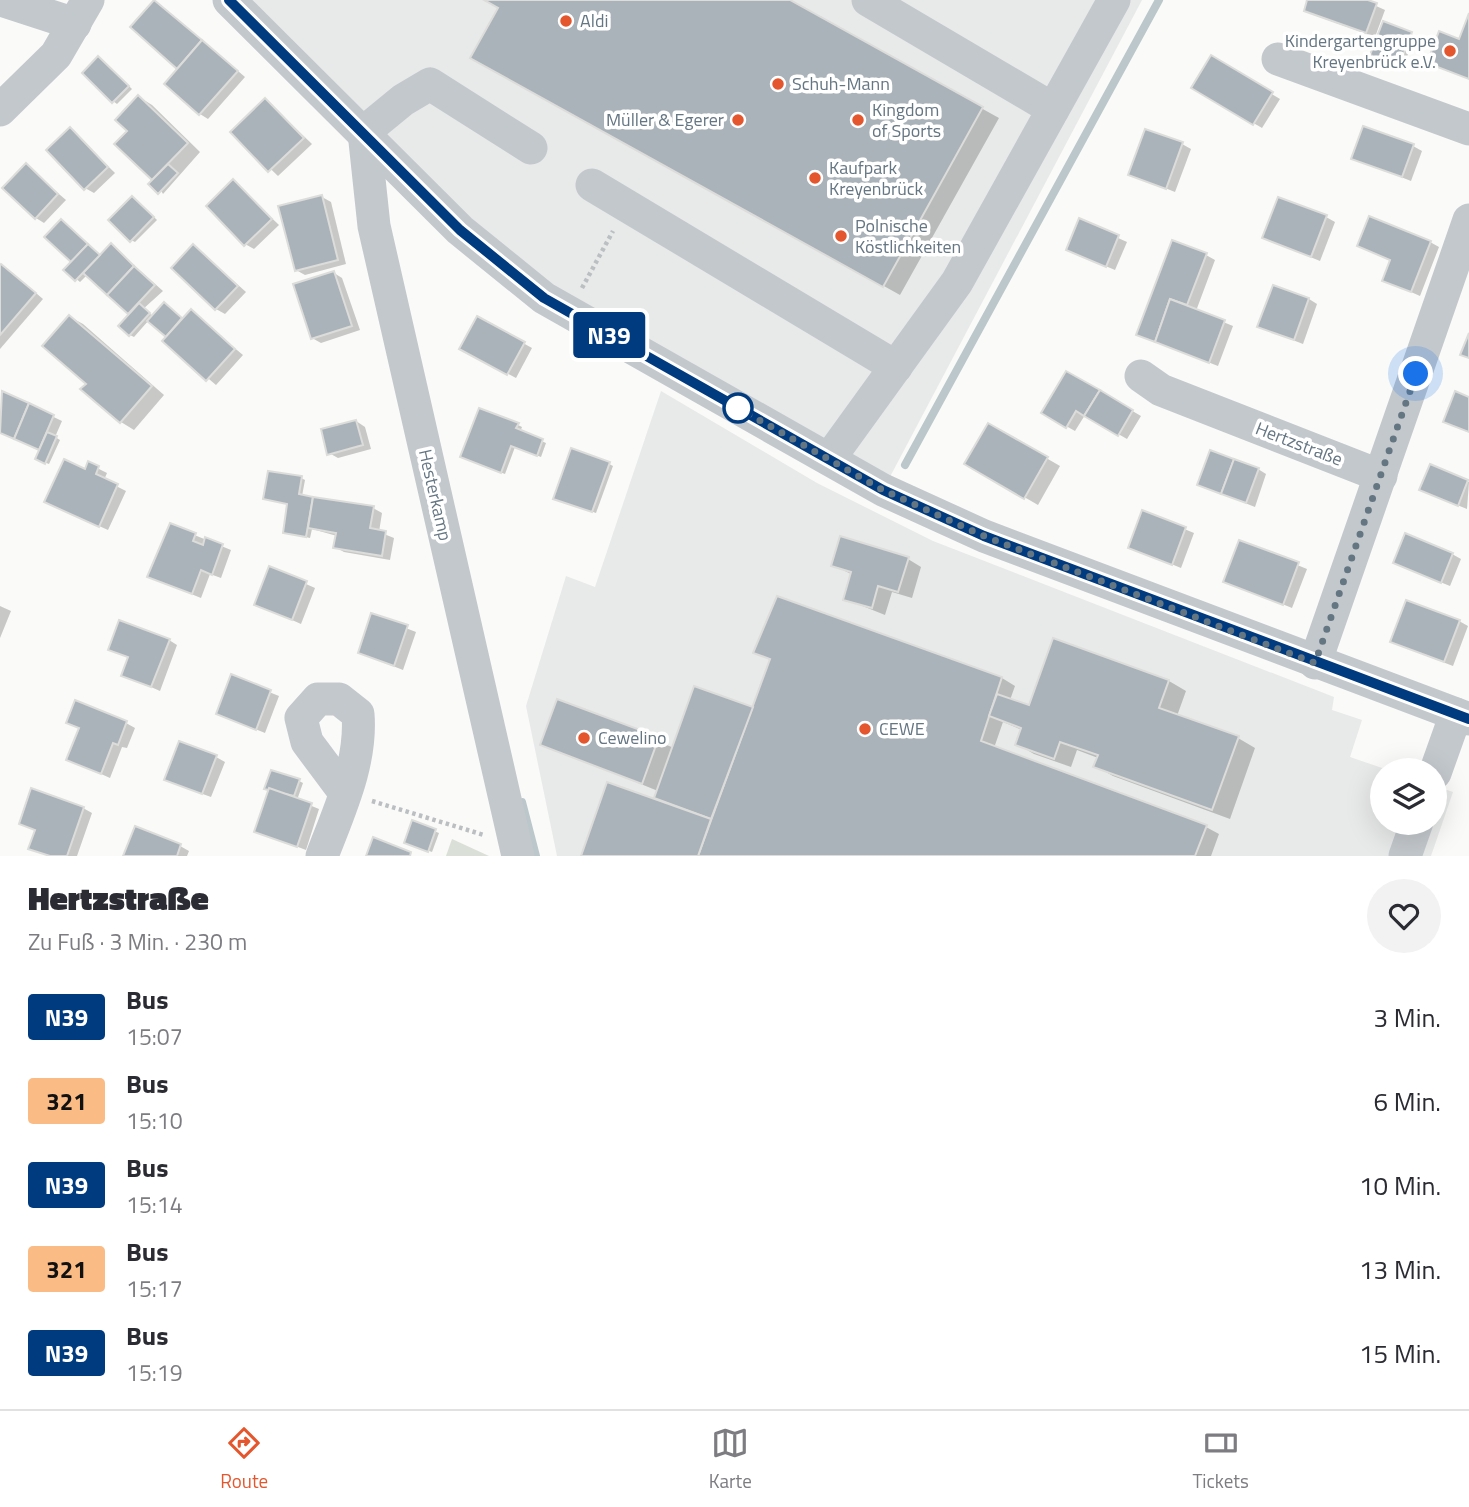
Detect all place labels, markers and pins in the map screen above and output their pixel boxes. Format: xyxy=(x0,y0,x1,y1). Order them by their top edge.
place label: Aldi xyxy=(580,7,608,34)
marker: Aldi xyxy=(558,13,574,29)
place label: Kindergartengruppe Kreyenbrück e.V. xyxy=(1285,27,1436,75)
marker: Kindergartengruppe Kreyenbrück e.V. xyxy=(1442,43,1458,59)
place label: Schuh-Mann xyxy=(792,70,890,97)
marker: Schuh-Mann xyxy=(770,76,786,92)
place label: Kingdom of Sports xyxy=(872,96,941,144)
place label: Müller & Egerer xyxy=(606,106,724,133)
marker: Müller & Egerer xyxy=(730,112,746,128)
marker: Kingdom of Sports xyxy=(850,112,866,128)
place label: Kaufpark Kreyenbrück xyxy=(829,154,924,202)
marker: Kaufpark Kreyenbrück xyxy=(807,170,823,186)
place label: Polnische Köstlichkeiten xyxy=(855,212,961,260)
marker: Polnische Köstlichkeiten xyxy=(833,228,849,244)
unlabelled marker xyxy=(723,393,753,423)
place label: CEWE xyxy=(879,715,925,742)
marker: CEWE xyxy=(857,721,873,737)
place label: Cewelino xyxy=(598,724,667,751)
marker: Cewelino xyxy=(576,730,592,746)

